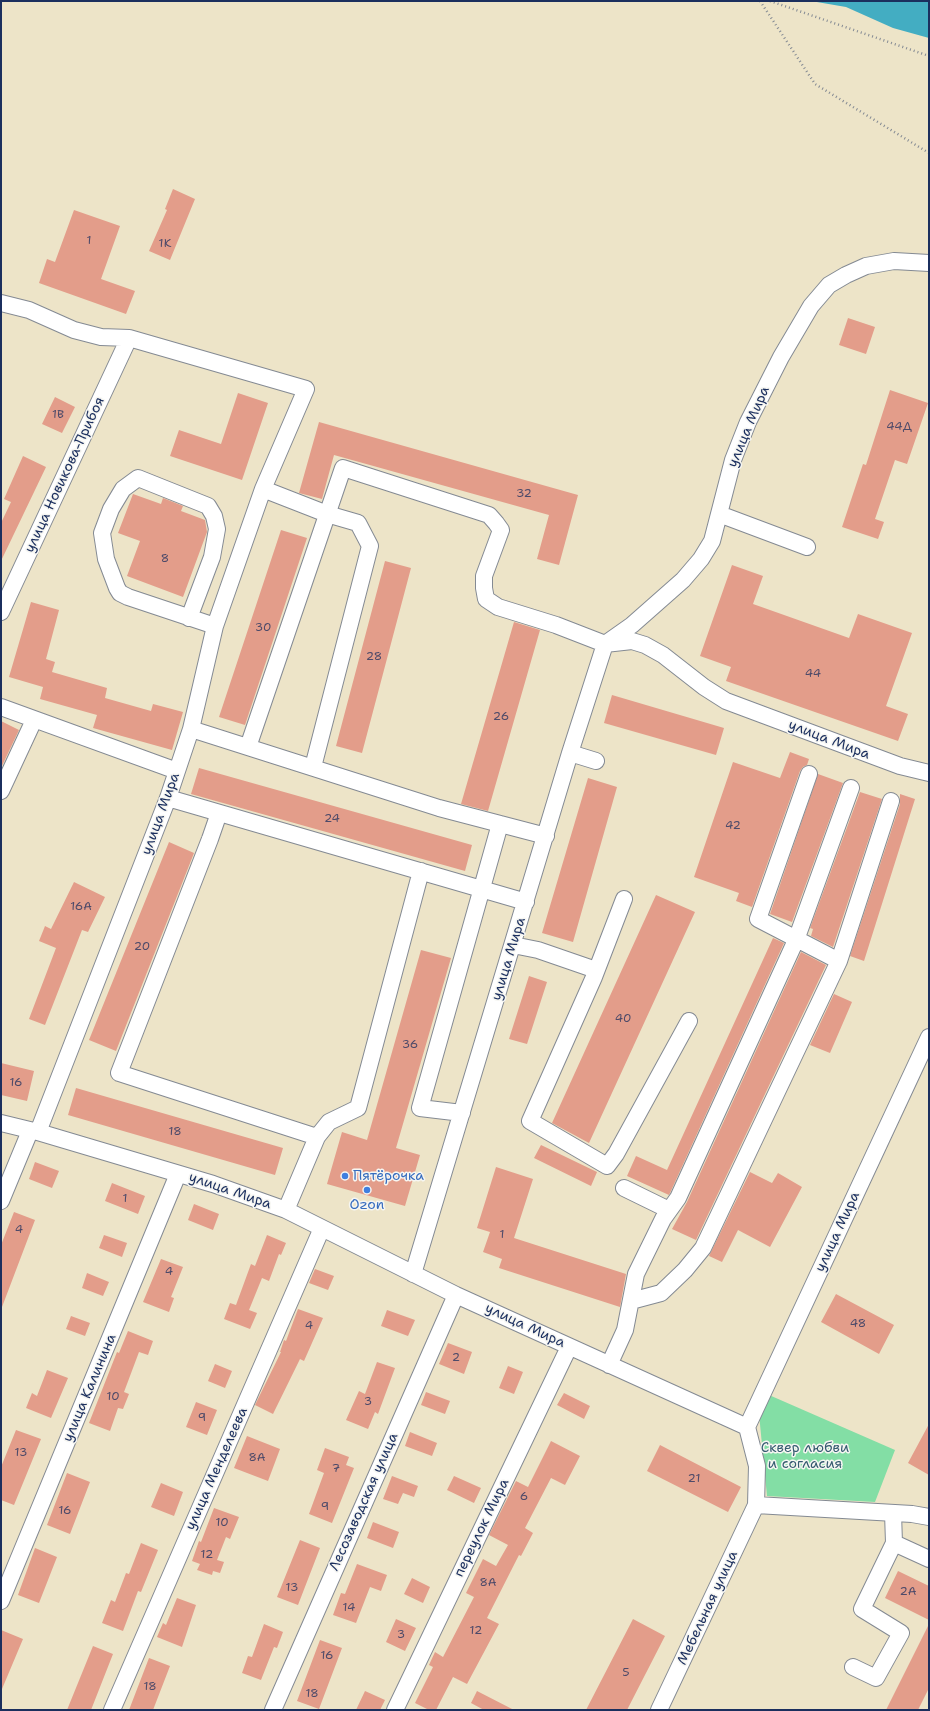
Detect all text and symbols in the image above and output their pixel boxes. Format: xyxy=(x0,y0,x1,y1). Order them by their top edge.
house number: 1 xyxy=(86,234,92,248)
house number: 1К xyxy=(159,237,171,251)
street label: улица Мира xyxy=(724,384,774,470)
street label: улица Новикова-Прибоя xyxy=(21,394,109,556)
house number: 1В xyxy=(52,408,64,422)
house number: 44Д xyxy=(886,420,912,434)
house number: 32 xyxy=(516,487,532,501)
house number: 8 xyxy=(161,552,169,566)
house number: 30 xyxy=(255,621,271,635)
house number: 28 xyxy=(366,650,382,664)
house number: 44 xyxy=(805,667,821,681)
house number: 26 xyxy=(493,710,509,724)
street label: улица Мира xyxy=(786,717,872,763)
street label: улица Мира xyxy=(138,771,184,857)
house number: 24 xyxy=(324,812,340,826)
house number: 42 xyxy=(725,819,741,833)
house number: 16А xyxy=(70,900,92,914)
street label: улица Мира xyxy=(488,915,530,1003)
house number: 20 xyxy=(134,940,150,954)
house number: 40 xyxy=(615,1012,631,1026)
house number: 36 xyxy=(402,1038,418,1052)
house number: 16 xyxy=(9,1076,23,1090)
house number: 18 xyxy=(168,1125,182,1139)
place label: Пятёрочка xyxy=(353,1168,424,1184)
street label: улица Мира xyxy=(186,1169,274,1213)
marker: Пятёрочка xyxy=(340,1171,350,1181)
marker: Ozon xyxy=(362,1185,372,1195)
street label: улица Мира xyxy=(812,1189,864,1275)
house number: 1 xyxy=(122,1192,128,1206)
place label: Ozon xyxy=(350,1197,384,1213)
house number: 4 xyxy=(15,1223,23,1237)
house number: 1 xyxy=(499,1228,505,1242)
house number: 4 xyxy=(165,1265,173,1279)
street label: улица Мира xyxy=(482,1300,568,1352)
house number: 48 xyxy=(850,1317,866,1331)
house number: 4 xyxy=(305,1319,313,1333)
street label: улица Калинина xyxy=(60,1332,120,1444)
house number: 2 xyxy=(452,1351,460,1365)
house number: 10 xyxy=(106,1390,120,1404)
house number: 3 xyxy=(364,1395,372,1409)
street label: улица Менделеева xyxy=(182,1405,252,1533)
house number: 9 xyxy=(198,1411,206,1425)
street label: Лесозаводская улица xyxy=(326,1430,402,1574)
park label: Сквер любви и согласия xyxy=(761,1440,849,1472)
house number: 13 xyxy=(15,1446,27,1460)
house number: 8А xyxy=(248,1451,266,1465)
house number: 7 xyxy=(332,1462,340,1476)
house number: 21 xyxy=(688,1472,700,1486)
street label: переулок Мира xyxy=(451,1476,513,1580)
house number: 6 xyxy=(520,1490,528,1504)
house number: 9 xyxy=(321,1500,329,1514)
house number: 16 xyxy=(58,1504,72,1518)
house number: 10 xyxy=(215,1516,229,1530)
house number: 12 xyxy=(201,1548,213,1562)
street label: Мебельная улица xyxy=(674,1548,742,1668)
house number: 8А xyxy=(479,1576,497,1590)
house number: 13 xyxy=(286,1581,298,1595)
house number: 2А xyxy=(899,1585,917,1599)
house number: 14 xyxy=(343,1601,355,1615)
house number: 12 xyxy=(470,1624,482,1638)
house number: 3 xyxy=(397,1628,405,1642)
house number: 16 xyxy=(320,1649,334,1663)
house number: 5 xyxy=(622,1666,630,1680)
house number: 18 xyxy=(143,1680,157,1694)
house number: 18 xyxy=(305,1687,319,1701)

